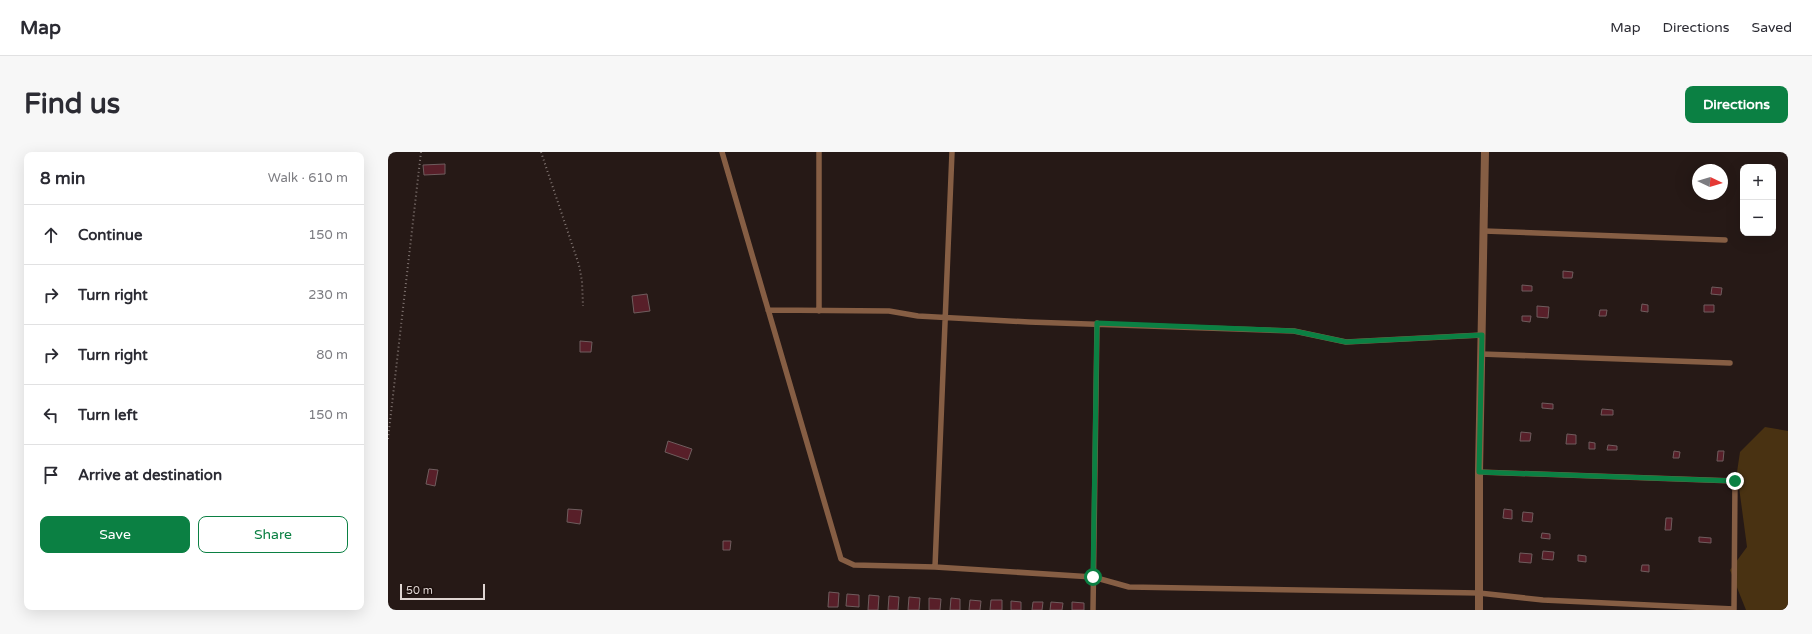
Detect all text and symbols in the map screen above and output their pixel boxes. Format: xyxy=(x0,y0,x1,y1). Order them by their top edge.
text: Map xyxy=(20,17,61,39)
text: Map xyxy=(1610,19,1641,36)
text: Directions xyxy=(1663,19,1730,36)
text: Saved xyxy=(1752,19,1792,36)
button: Directions xyxy=(1685,86,1788,123)
text: Find us xyxy=(24,87,120,121)
north arrow xyxy=(1692,164,1728,200)
map controls xyxy=(1740,164,1776,236)
button: + xyxy=(1740,164,1776,200)
text: 8 min xyxy=(40,168,85,189)
text: Walk · 610 m xyxy=(268,170,348,186)
button: − xyxy=(1740,200,1776,236)
icon: ahead xyxy=(40,224,62,246)
text: Continue xyxy=(78,226,142,244)
text: 150 m xyxy=(308,227,348,243)
icon: right xyxy=(40,284,62,306)
text: Turn right xyxy=(78,286,148,304)
text: 230 m xyxy=(308,287,348,303)
icon: right xyxy=(40,344,62,366)
text: Turn right xyxy=(78,346,148,364)
text: 80 m xyxy=(316,347,348,363)
icon: left xyxy=(40,404,62,426)
text: Turn left xyxy=(78,406,138,424)
text: 150 m xyxy=(308,407,348,423)
icon: arrive xyxy=(40,464,62,486)
text: Arrive at destination xyxy=(78,466,222,484)
route end xyxy=(1726,472,1744,490)
button: Save xyxy=(40,516,190,553)
button: Share xyxy=(198,516,348,553)
route start xyxy=(1084,568,1102,586)
scale bar xyxy=(400,582,485,601)
text: 50 m xyxy=(406,584,433,597)

